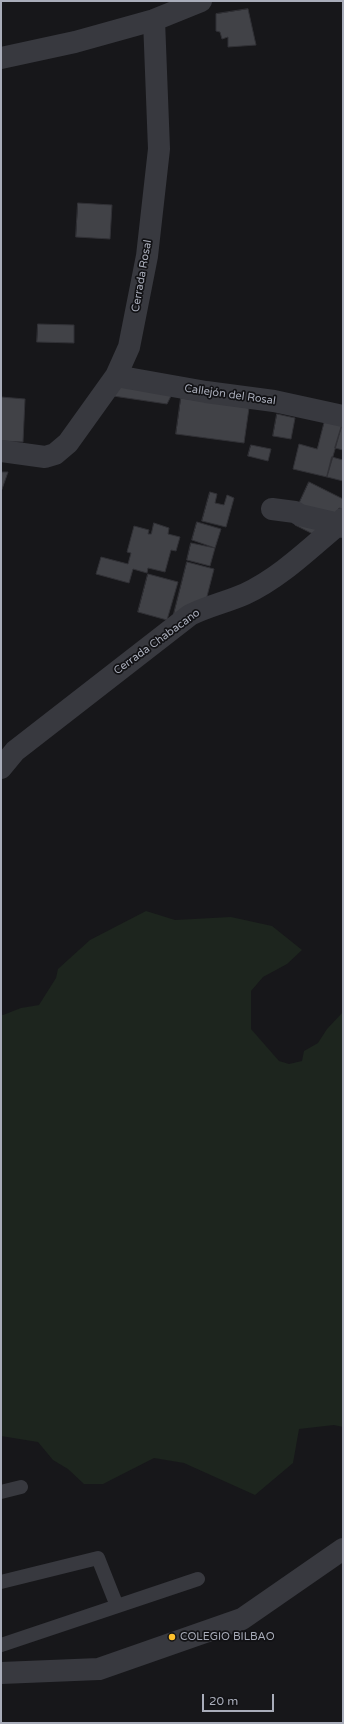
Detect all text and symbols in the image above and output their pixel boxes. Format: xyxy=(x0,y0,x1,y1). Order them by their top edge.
street label: Cerrada Rosal xyxy=(129,239,155,313)
street label: Callejón del Rosal xyxy=(183,382,277,408)
street label: Cerrada Chabacano xyxy=(111,606,203,678)
place label: COLEGIO BILBAO xyxy=(180,1630,275,1644)
marker: COLEGIO BILBAO xyxy=(167,1632,177,1642)
scale bar xyxy=(204,1686,276,1712)
text: 20 m xyxy=(209,1694,238,1708)

